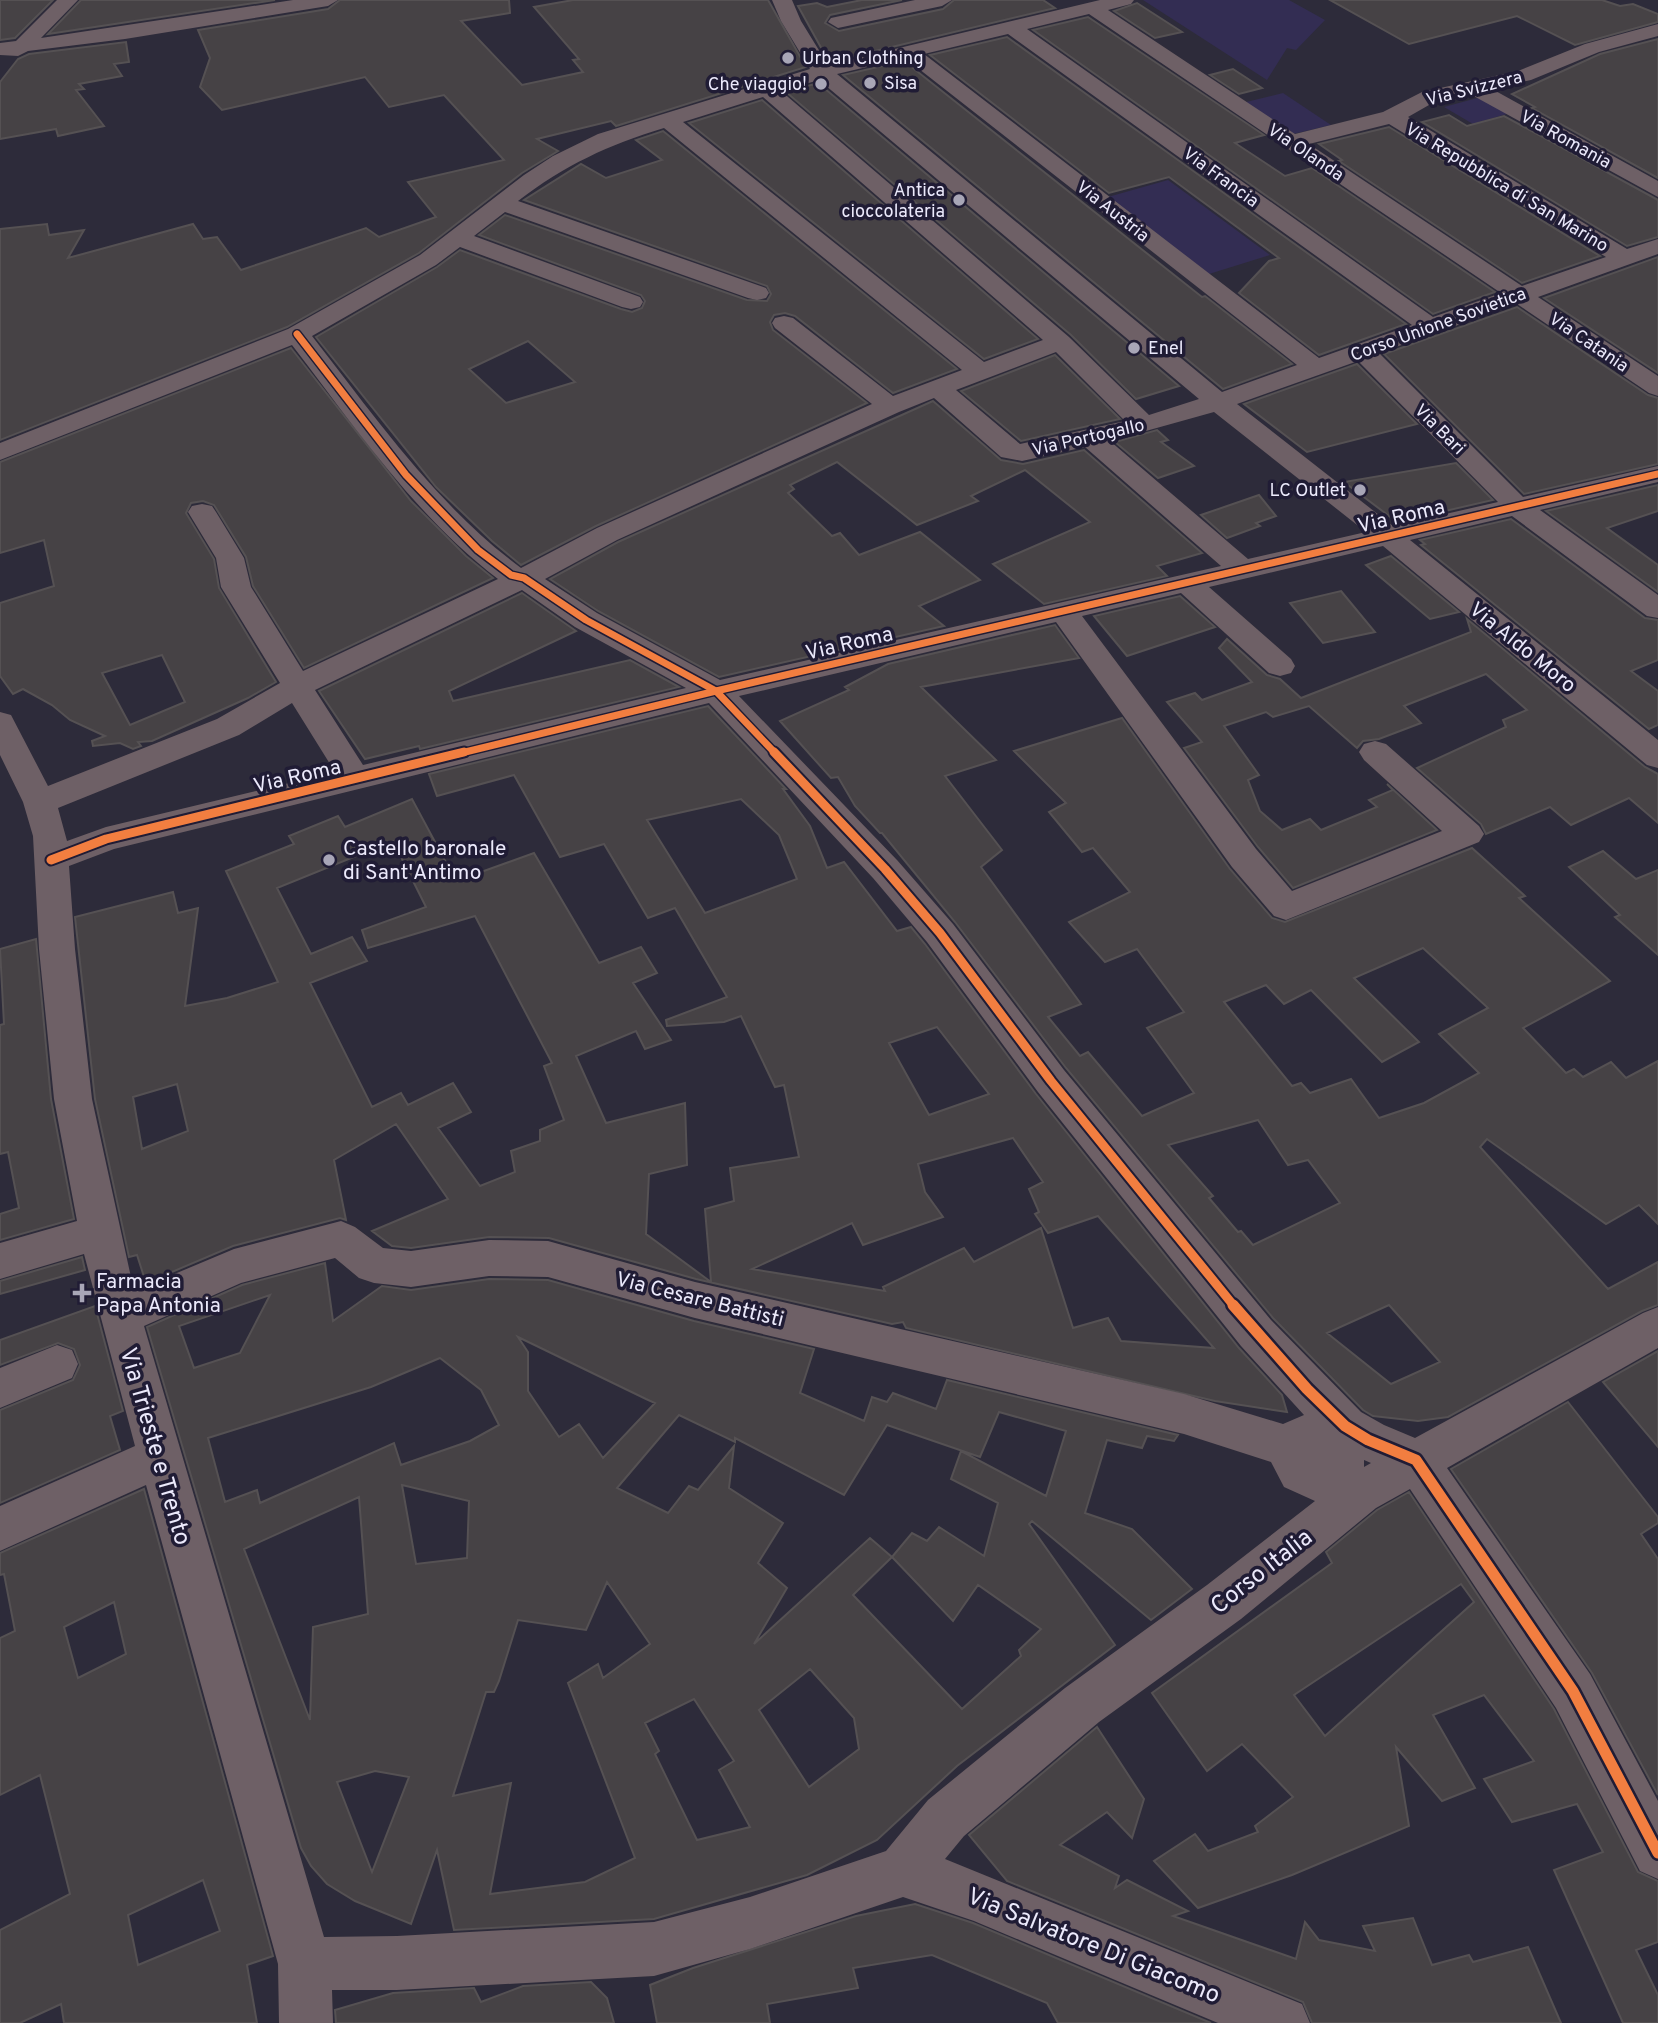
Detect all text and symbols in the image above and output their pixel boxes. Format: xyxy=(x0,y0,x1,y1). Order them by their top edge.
place label: Urban Clothing xyxy=(802,48,924,71)
marker: Urban Clothing xyxy=(780,50,796,66)
street label: Via Svizzera xyxy=(1424,66,1525,112)
place label: Sisa xyxy=(884,73,917,96)
place label: Che viaggio! xyxy=(708,74,807,97)
marker: Sisa xyxy=(862,75,878,91)
marker: Che viaggio! xyxy=(813,76,829,92)
street label: Via Romania xyxy=(1516,106,1615,175)
street label: Via Repubblica di San Marino xyxy=(1400,118,1612,258)
street label: Via Olanda xyxy=(1262,119,1348,187)
street label: Via Francia xyxy=(1178,143,1263,214)
street label: Via Austria xyxy=(1071,176,1153,248)
place label: Antica cioccolateria xyxy=(841,180,945,224)
marker: Antica cioccolateria xyxy=(951,192,967,208)
street label: Corso Unione Sovietica xyxy=(1347,283,1530,368)
street label: Via Catania xyxy=(1544,308,1632,378)
place label: Enel xyxy=(1148,338,1184,361)
marker: Enel xyxy=(1126,340,1142,356)
street label: Via Bari xyxy=(1408,400,1469,461)
street label: Via Portogallo xyxy=(1030,414,1147,463)
place label: LC Outlet xyxy=(1270,480,1346,503)
marker: LC Outlet xyxy=(1352,482,1368,498)
street label: Via Roma xyxy=(1355,494,1448,541)
street label: Via Aldo Moro xyxy=(1463,597,1581,700)
street label: Via Roma xyxy=(803,621,896,668)
street label: Via Roma xyxy=(251,754,344,801)
place label: Castello baronale di Sant'Antimo xyxy=(343,836,506,887)
marker: Castello baronale di Sant'Antimo xyxy=(321,852,337,868)
street label: Via Cesare Battisti xyxy=(613,1267,786,1334)
place label: Farmacia Papa Antonia xyxy=(96,1269,221,1320)
marker: Farmacia Papa Antonia xyxy=(74,1285,90,1301)
street label: Via Trieste e Trento xyxy=(112,1344,197,1549)
street label: Corso Italia xyxy=(1205,1523,1319,1622)
street label: Via Salvatore Di Giacomo xyxy=(962,1882,1224,2011)

